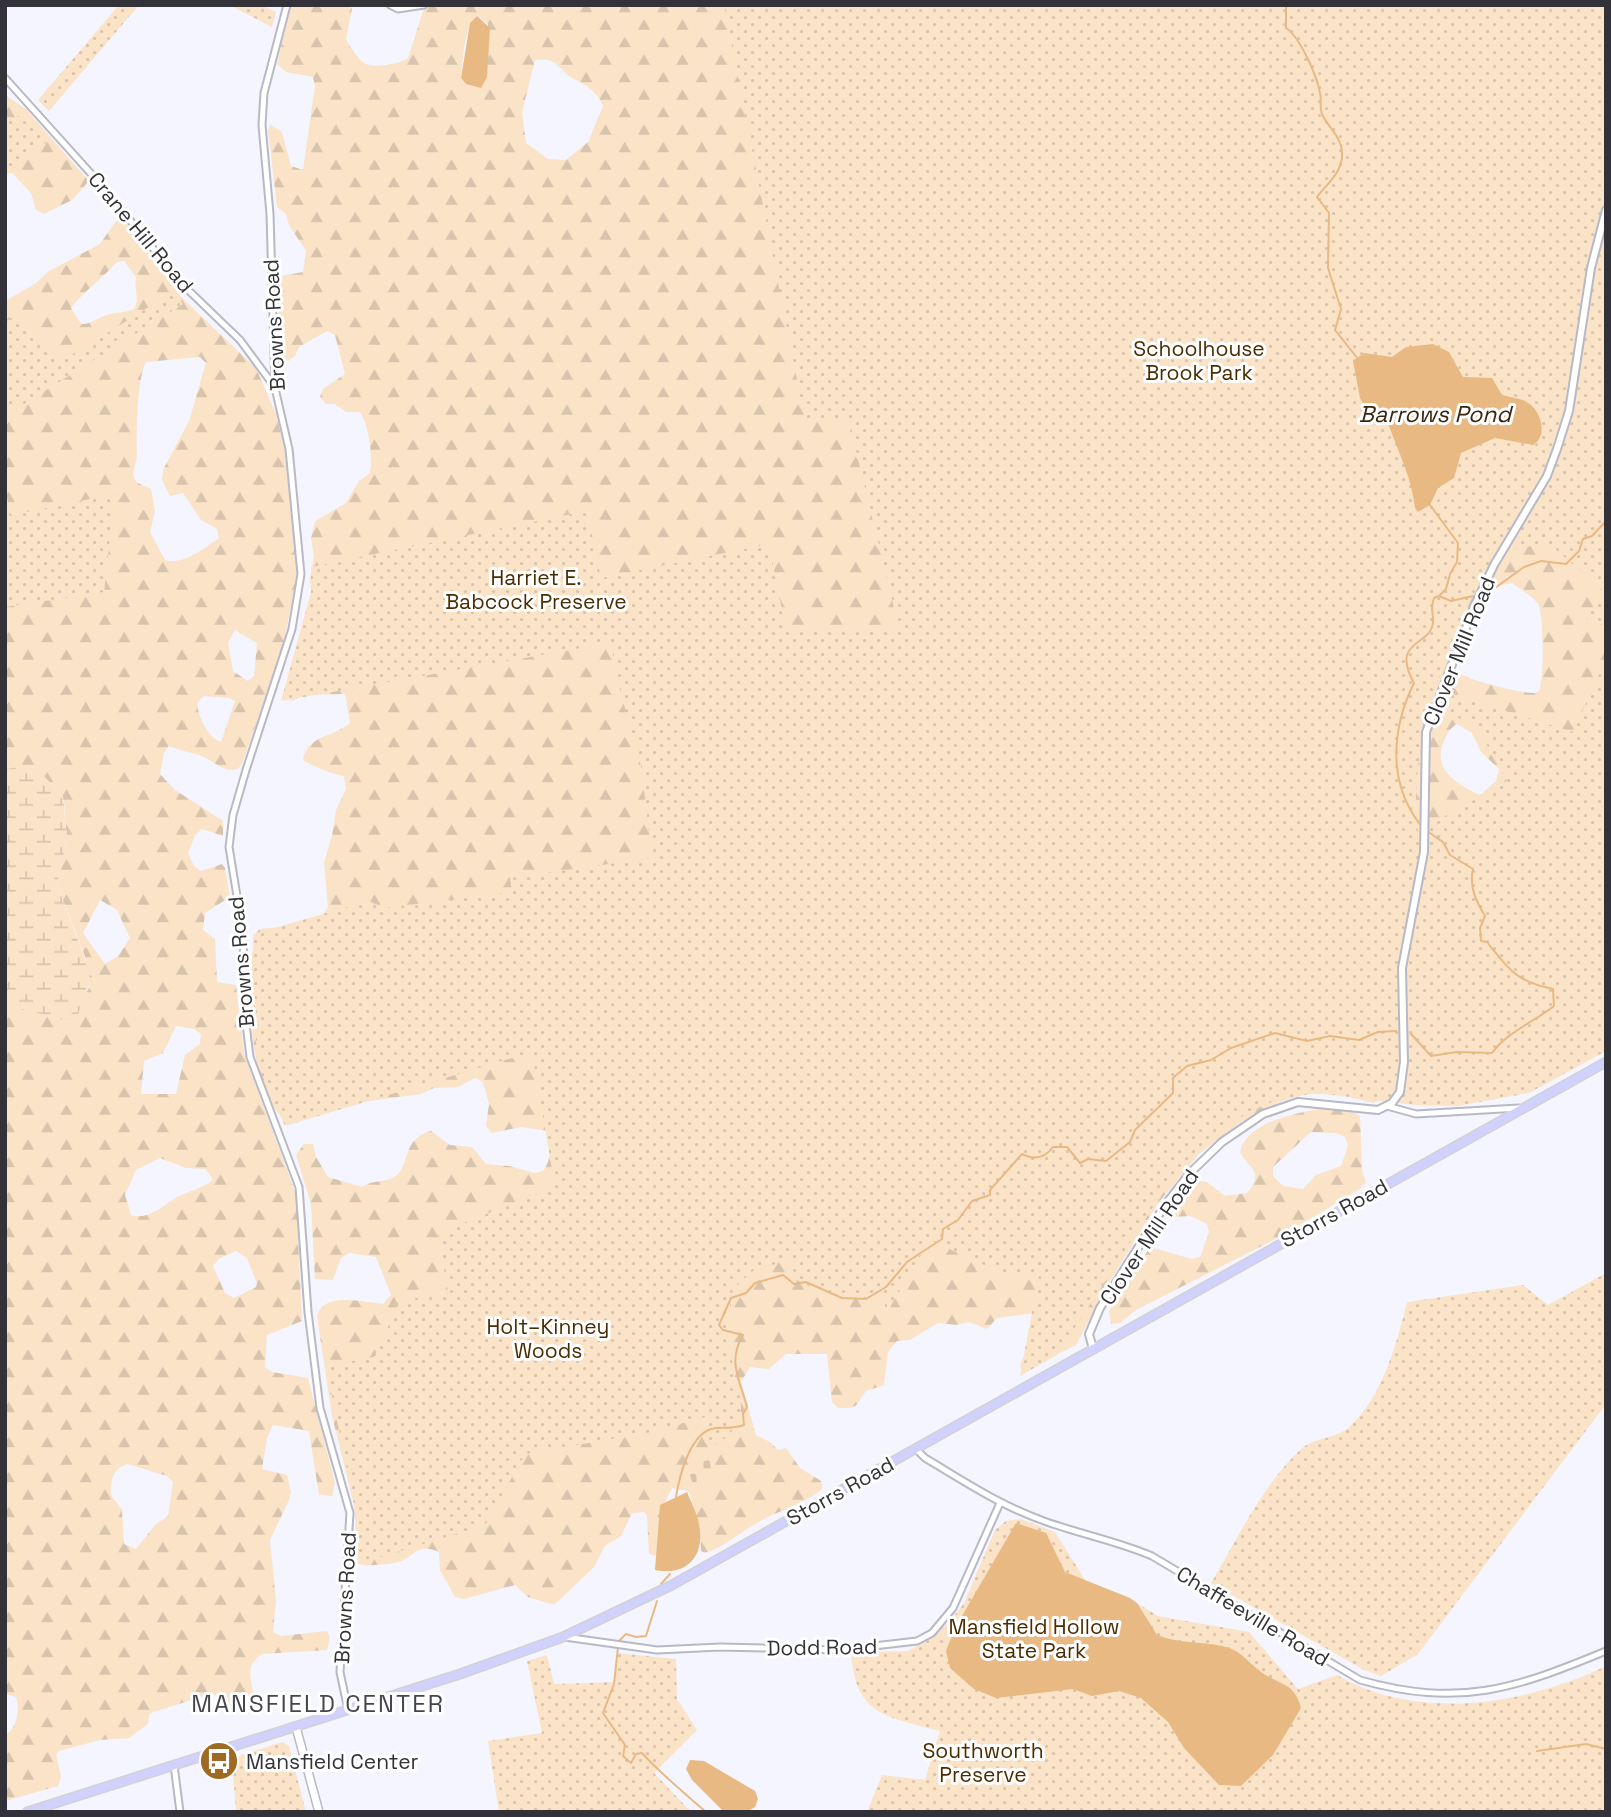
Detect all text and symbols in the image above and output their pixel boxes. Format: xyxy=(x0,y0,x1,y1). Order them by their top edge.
street label: Crane Hill Road xyxy=(82,166,200,298)
street label: Browns Road xyxy=(257,258,291,392)
park label: Schoolhouse Brook Park xyxy=(1133,335,1265,386)
water label: Barrows Pond xyxy=(1359,399,1513,429)
park label: Harriet E. Babcock Preserve xyxy=(445,564,627,615)
street label: Clover Mill Road xyxy=(1417,573,1501,729)
street label: Browns Road xyxy=(222,895,260,1029)
street label: Clover Mill Road xyxy=(1094,1164,1204,1310)
street label: Storrs Road xyxy=(1276,1172,1392,1254)
park label: Holt–Kinney Woods xyxy=(487,1313,609,1364)
street label: Storrs Road xyxy=(782,1450,898,1532)
street label: Browns Road xyxy=(328,1531,362,1665)
street label: Chaffeeville Road xyxy=(1172,1560,1334,1672)
park label: Mansfield Hollow State Park xyxy=(949,1613,1120,1664)
street label: Dodd Road xyxy=(766,1633,878,1661)
district label: MANSFIELD CENTER xyxy=(191,1688,445,1719)
park label: Southworth Preserve xyxy=(922,1737,1044,1788)
bus stop icon: Mansfield Center xyxy=(198,1740,240,1782)
place label: Mansfield Center xyxy=(246,1748,419,1775)

